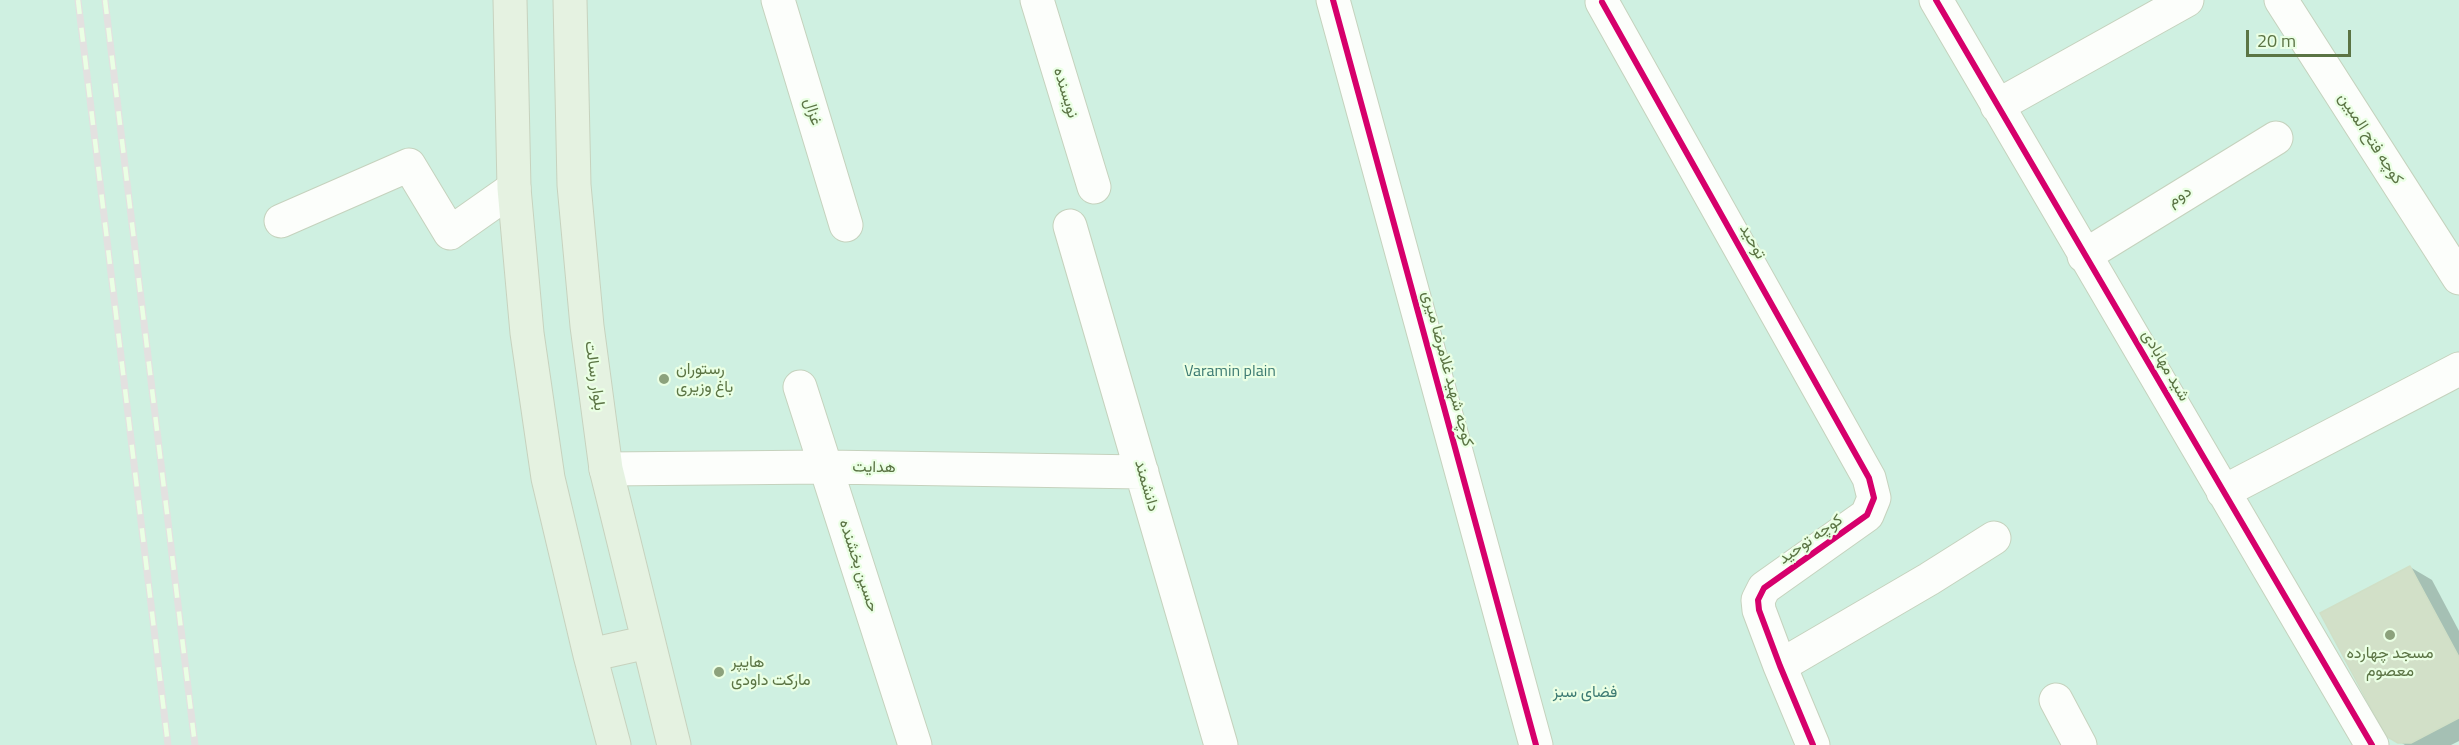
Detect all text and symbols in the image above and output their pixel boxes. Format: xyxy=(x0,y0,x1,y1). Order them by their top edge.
scale bar xyxy=(2249,18,2354,56)
text: 20 m xyxy=(2257,27,2296,54)
street label: نویسنده xyxy=(1048,66,1082,120)
street label: کوچه فتح المبین xyxy=(2333,90,2407,188)
street label: غزال xyxy=(799,96,825,128)
street label: دوم xyxy=(2165,182,2195,212)
street label: توحید xyxy=(1735,221,1769,263)
street label: کوچه شهید غلامرضا میری xyxy=(1417,289,1477,449)
street label: شید مهابادی xyxy=(2137,327,2193,405)
street label: بلوار رسالت xyxy=(580,340,608,412)
place label: رستوران باغ وزیری xyxy=(676,360,733,398)
park label: Varamin plain xyxy=(1184,362,1276,382)
marker: رستوران باغ وزیری xyxy=(657,372,671,386)
street label: هدایت xyxy=(852,458,896,478)
street label: دانشمند xyxy=(1130,458,1162,514)
street label: کوچه توحید xyxy=(1775,511,1847,569)
street label: حسین بخشنده xyxy=(834,517,882,615)
marker: مسجد چهارده معصوم xyxy=(2383,628,2397,642)
place label: مسجد چهارده معصوم xyxy=(2346,644,2434,682)
place label: هایپر مارکت داودی xyxy=(731,653,811,691)
marker: هایپر مارکت داودی xyxy=(712,665,726,679)
park label: فضای سبز xyxy=(1553,683,1617,703)

